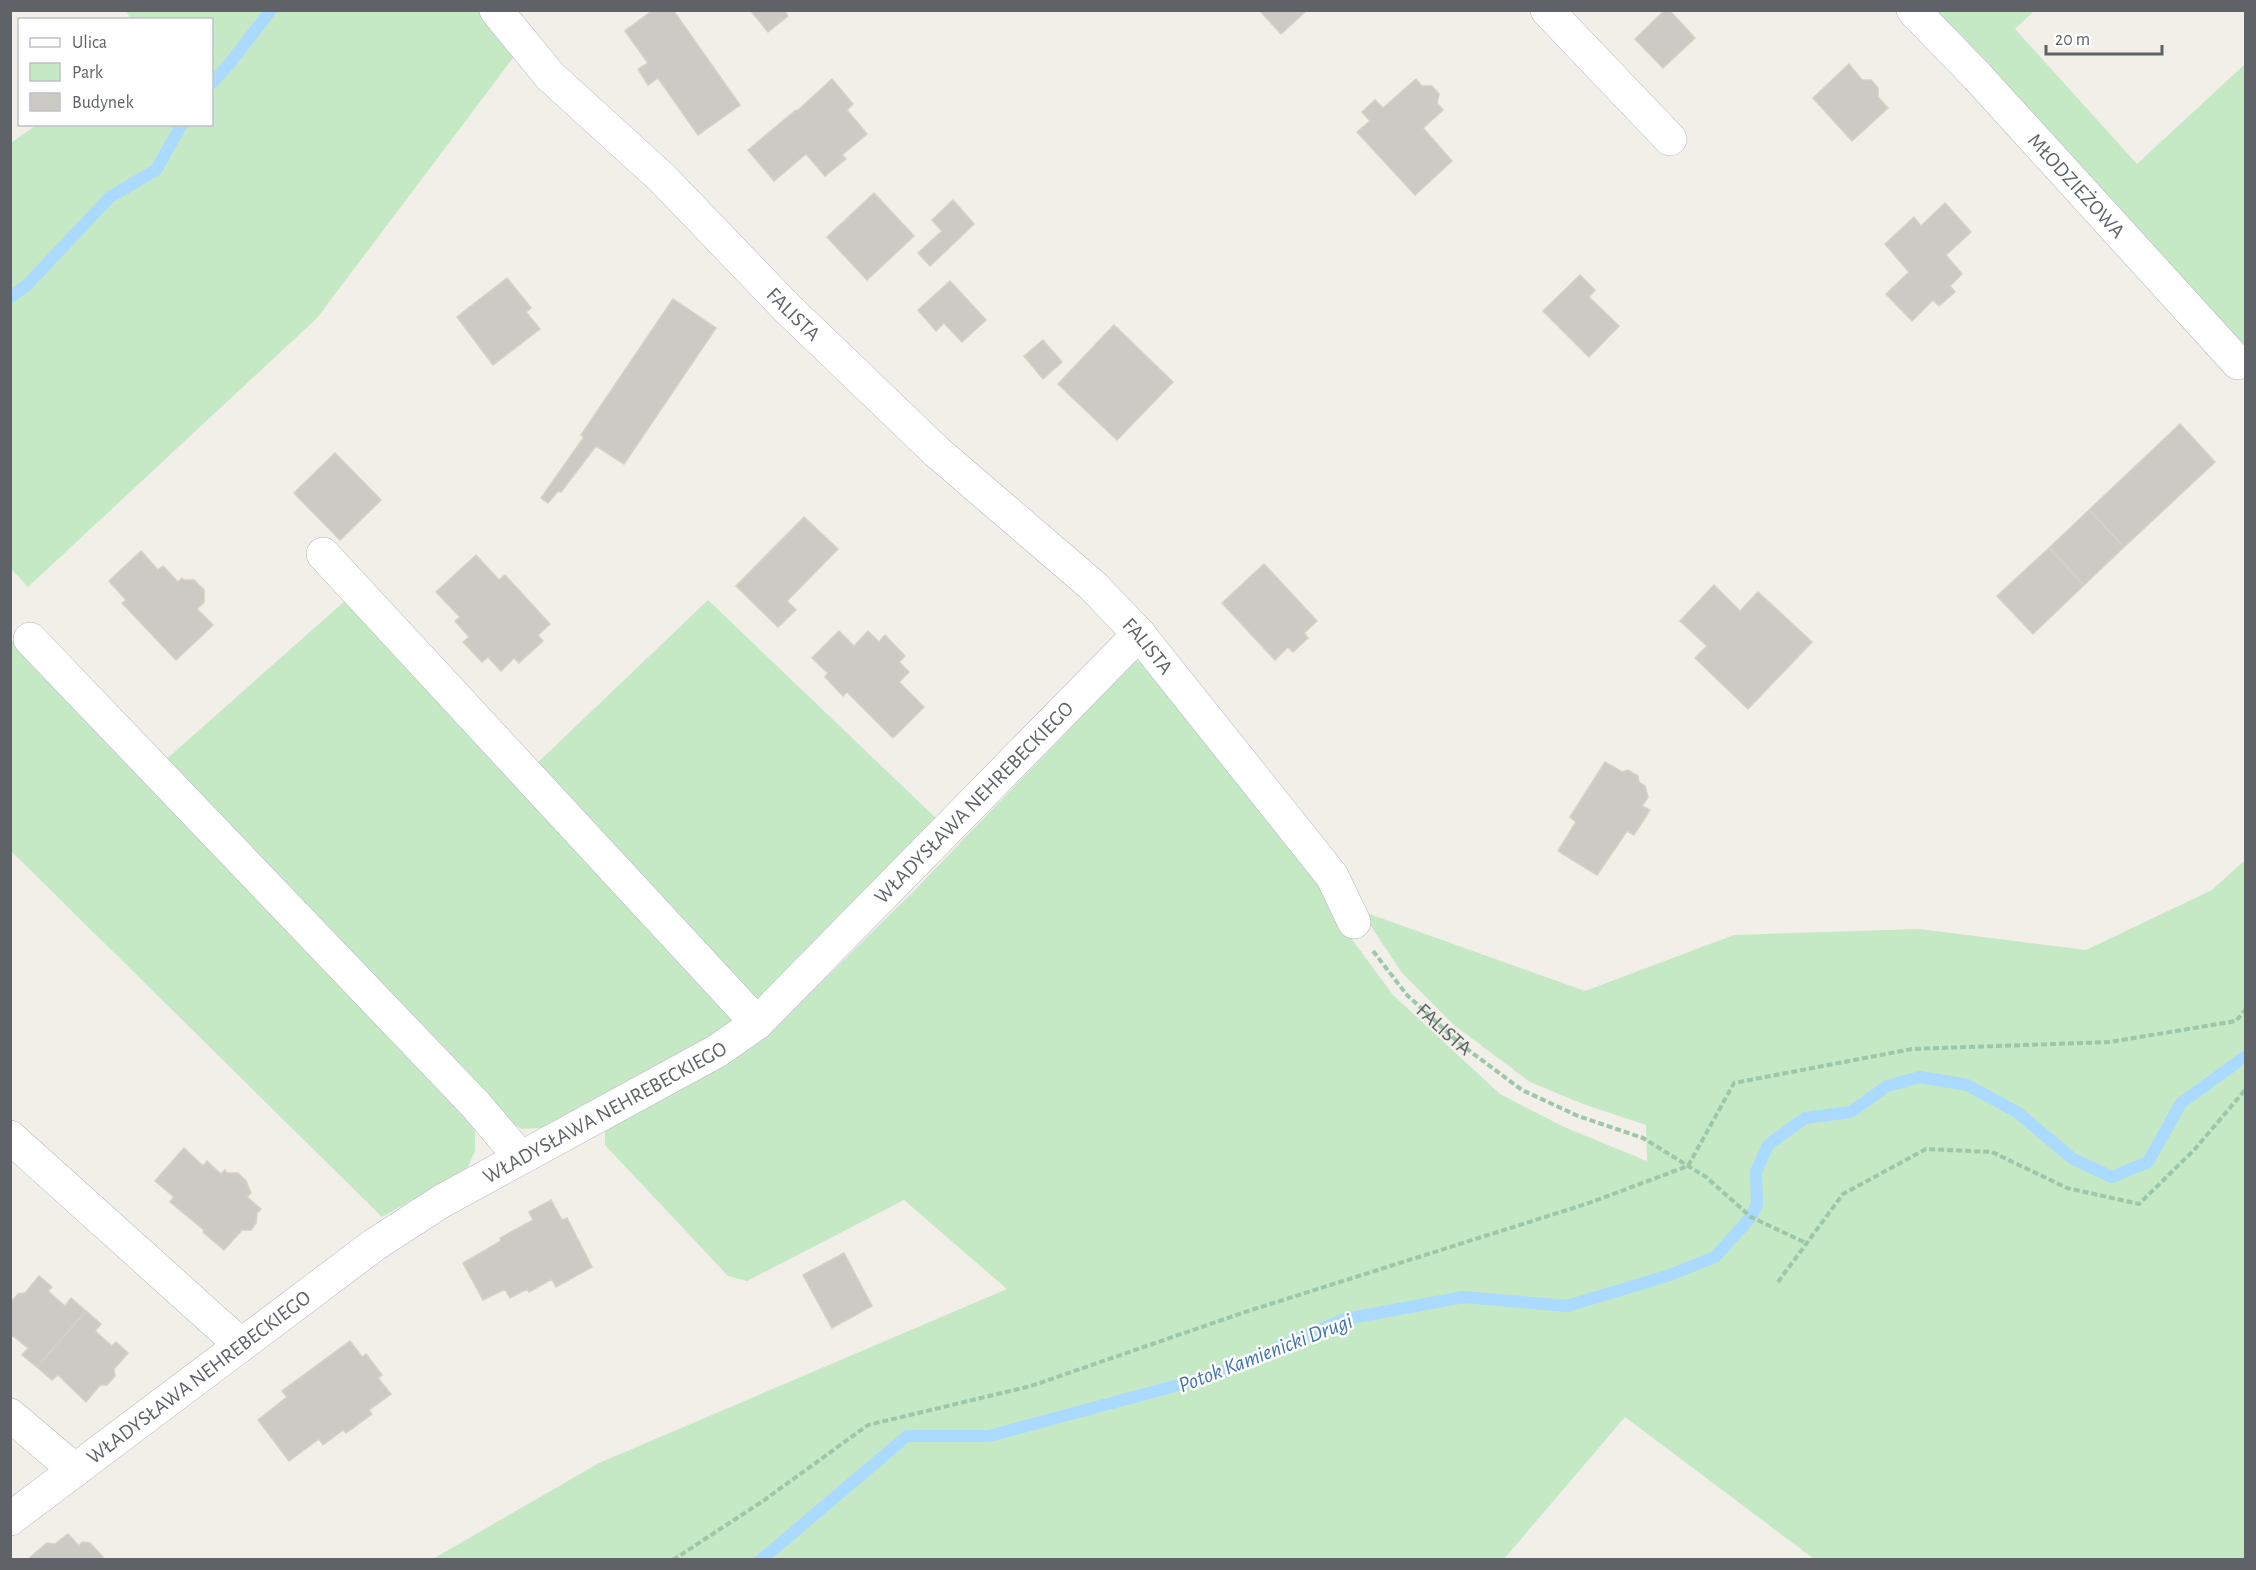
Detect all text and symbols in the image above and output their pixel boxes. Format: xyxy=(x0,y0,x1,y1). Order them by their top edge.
legend xyxy=(18,18,213,126)
scale bar xyxy=(2046,18,2162,56)
text: 20 m xyxy=(2055,31,2090,49)
text: Ulica xyxy=(72,34,107,52)
text: Park xyxy=(72,64,104,82)
text: Budynek xyxy=(72,94,134,112)
street label: MŁODZIEŻOWA xyxy=(2024,130,2129,242)
street label: FALISTA xyxy=(762,284,824,345)
street label: FALISTA xyxy=(1118,614,1177,678)
street label: WŁADYSŁAWA NEHREBECKIEGO xyxy=(871,698,1078,908)
street label: FALISTA xyxy=(1412,999,1475,1059)
street label: WŁADYSŁAWA NEHREBECKIEGO xyxy=(480,1038,731,1187)
street label: WŁADYSŁAWA NEHREBECKIEGO xyxy=(83,1287,315,1468)
water label: Potok Kamienicki Drugi xyxy=(1175,1310,1356,1396)

